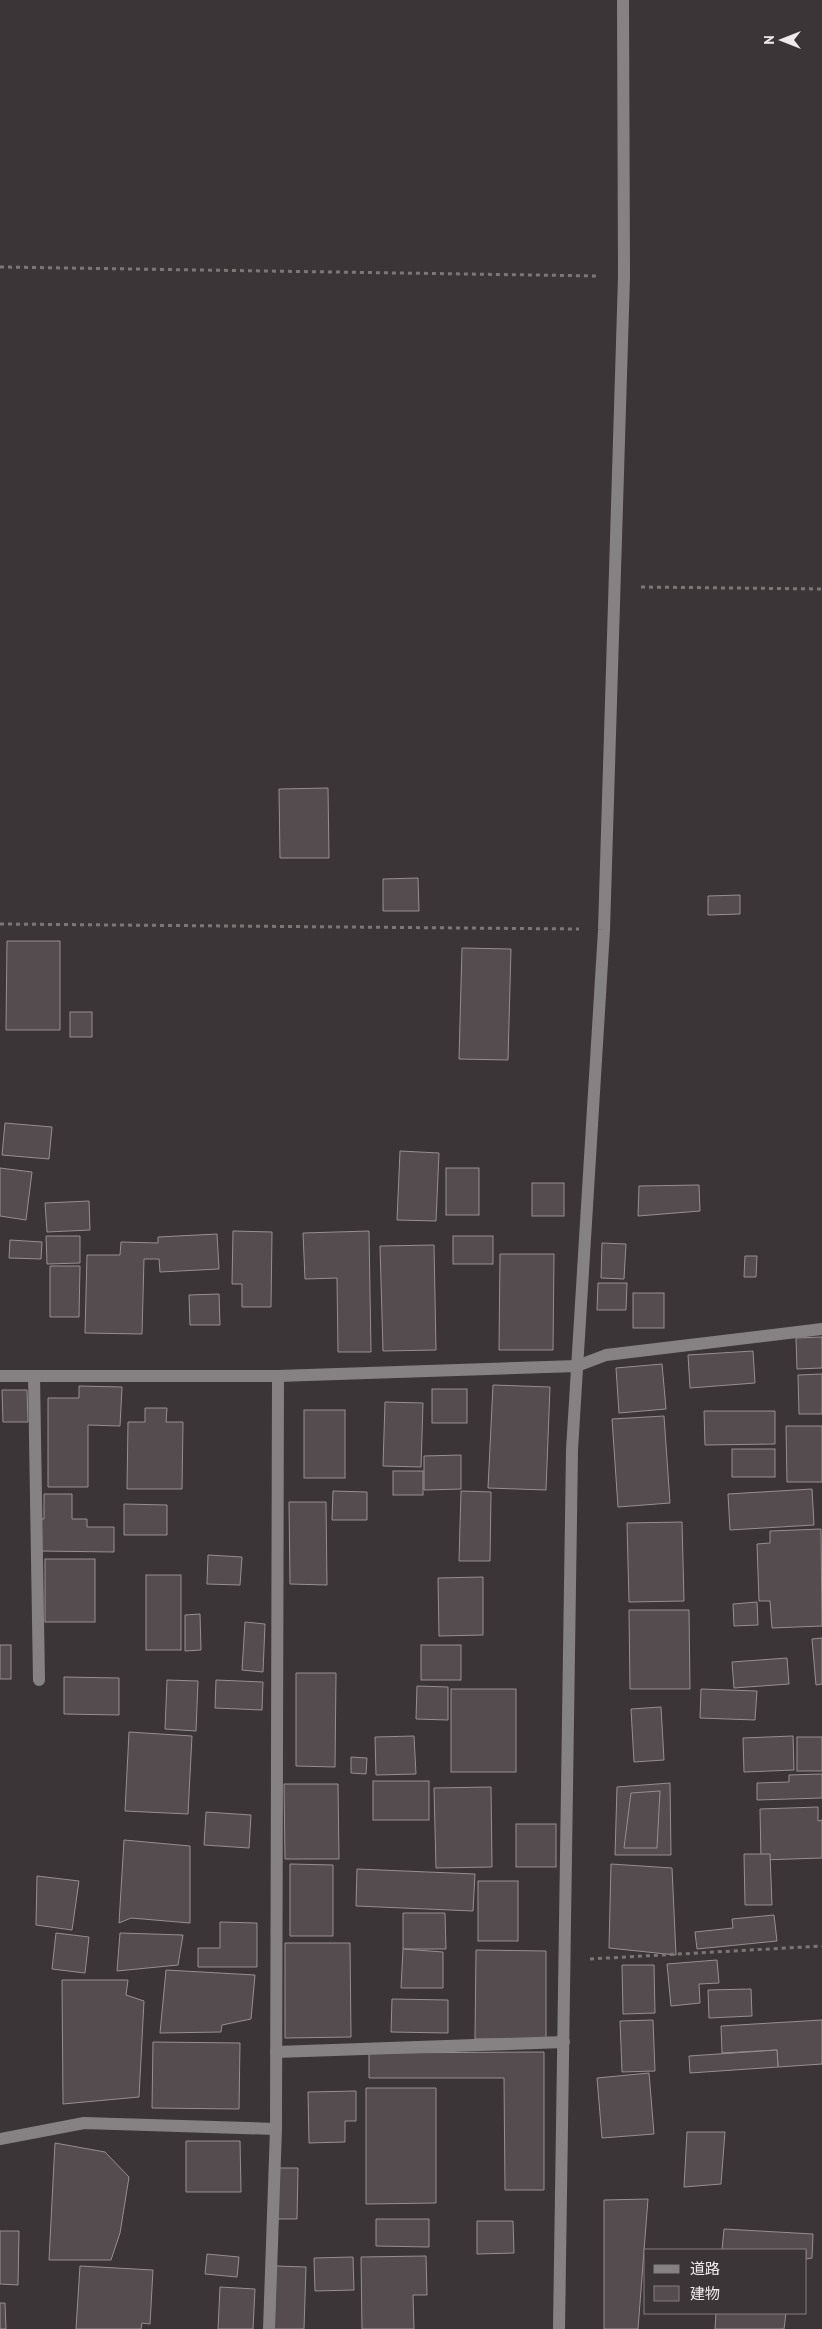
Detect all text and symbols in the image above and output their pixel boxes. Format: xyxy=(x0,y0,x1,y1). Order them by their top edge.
north arrow xyxy=(757,15,807,65)
text: N xyxy=(760,35,778,45)
legend xyxy=(644,2249,807,2314)
text: 道路 xyxy=(690,2259,720,2278)
text: 建物 xyxy=(690,2284,720,2303)

